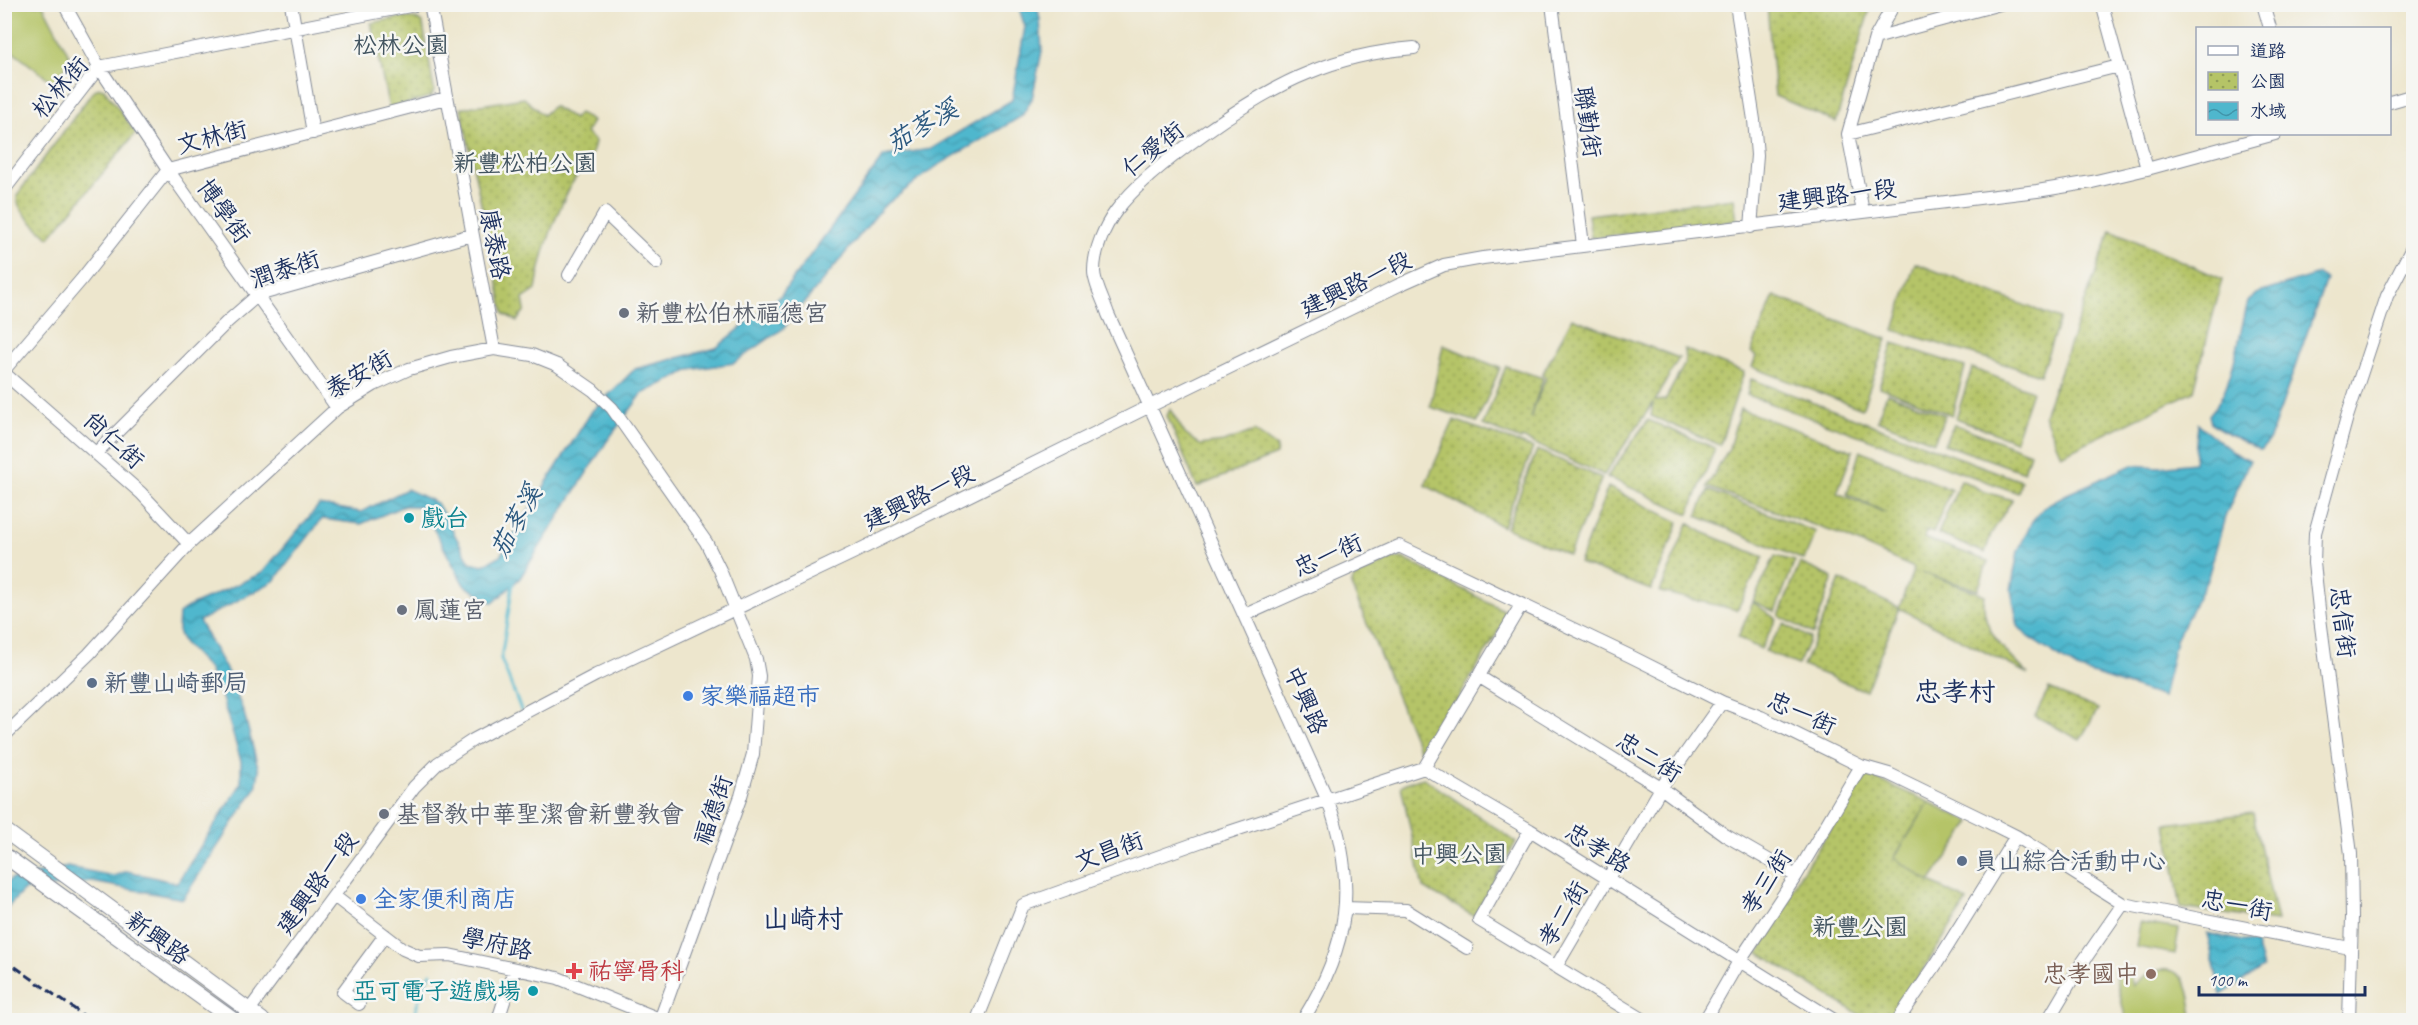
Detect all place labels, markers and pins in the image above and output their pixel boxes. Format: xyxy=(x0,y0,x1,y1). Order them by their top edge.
place label: 新豐松伯林福德宫 xyxy=(636,298,828,328)
marker: 新豐松伯林福德宫 xyxy=(617,306,631,320)
place label: 戲台 xyxy=(421,503,469,533)
marker: 戲台 xyxy=(402,511,416,525)
place label: 鳳蓮宮 xyxy=(414,595,486,625)
marker: 鳳蓮宮 xyxy=(395,603,409,617)
place label: 新豐山崎郵局 xyxy=(104,668,248,698)
marker: 新豐山崎郵局 xyxy=(85,676,99,690)
place label: 家樂福超市 xyxy=(700,681,820,711)
marker: 家樂福超市 xyxy=(681,689,695,703)
place label: 基督教中華聖潔會新豐教會 xyxy=(396,799,684,829)
marker: 基督教中華聖潔會新豐教會 xyxy=(377,807,391,821)
place label: 員山綜合活動中心 xyxy=(1974,846,2166,876)
marker: 員山綜合活動中心 xyxy=(1955,854,1969,868)
place label: 全家便利商店 xyxy=(373,884,517,914)
marker: 全家便利商店 xyxy=(354,892,368,906)
place label: 祐寧骨科 xyxy=(588,956,684,986)
place label: 忠孝國中 xyxy=(2043,959,2139,989)
marker: 祐寧骨科 xyxy=(565,962,583,980)
marker: 忠孝國中 xyxy=(2144,967,2158,981)
place label: 亞可電子遊戲場 xyxy=(353,976,521,1006)
marker: 亞可電子遊戲場 xyxy=(526,984,540,998)

